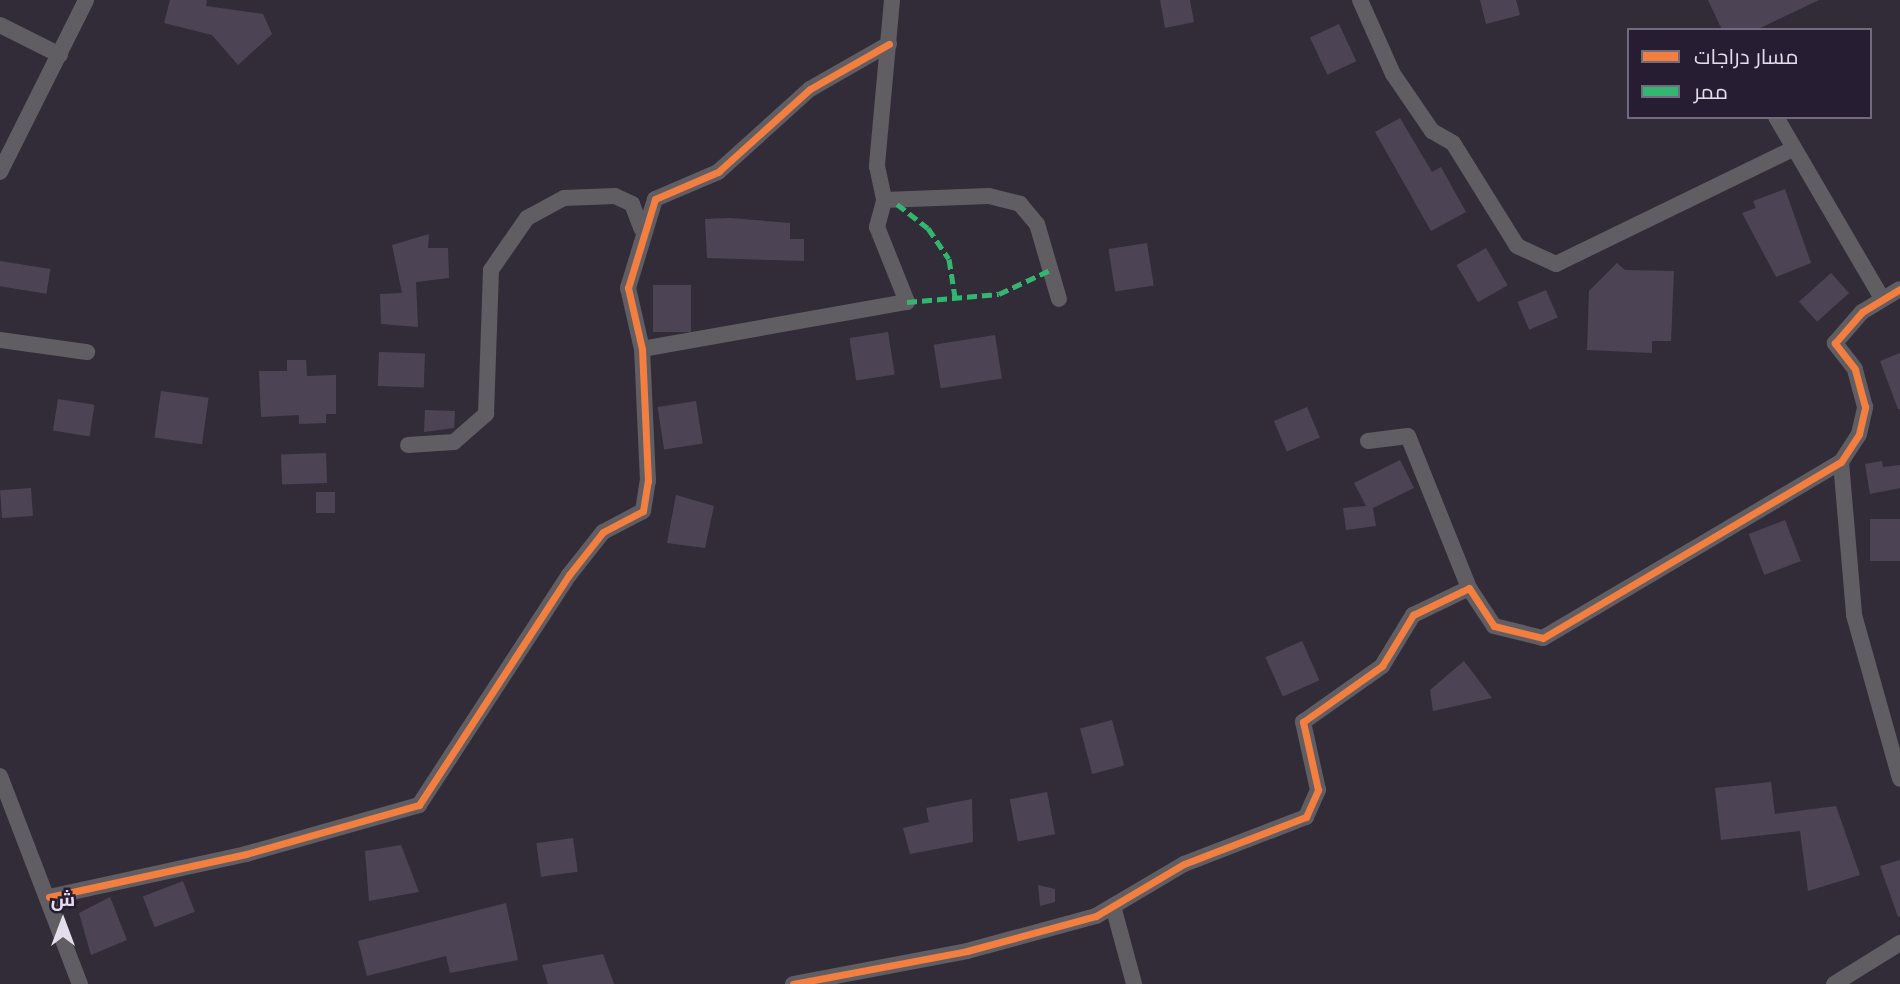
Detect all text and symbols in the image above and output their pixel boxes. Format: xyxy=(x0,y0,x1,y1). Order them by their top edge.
legend xyxy=(1627,28,1872,119)
text: مسار دراجات xyxy=(1694,43,1798,71)
text: ممر xyxy=(1694,78,1728,106)
north arrow xyxy=(28,886,98,956)
text: ش xyxy=(51,887,75,913)

